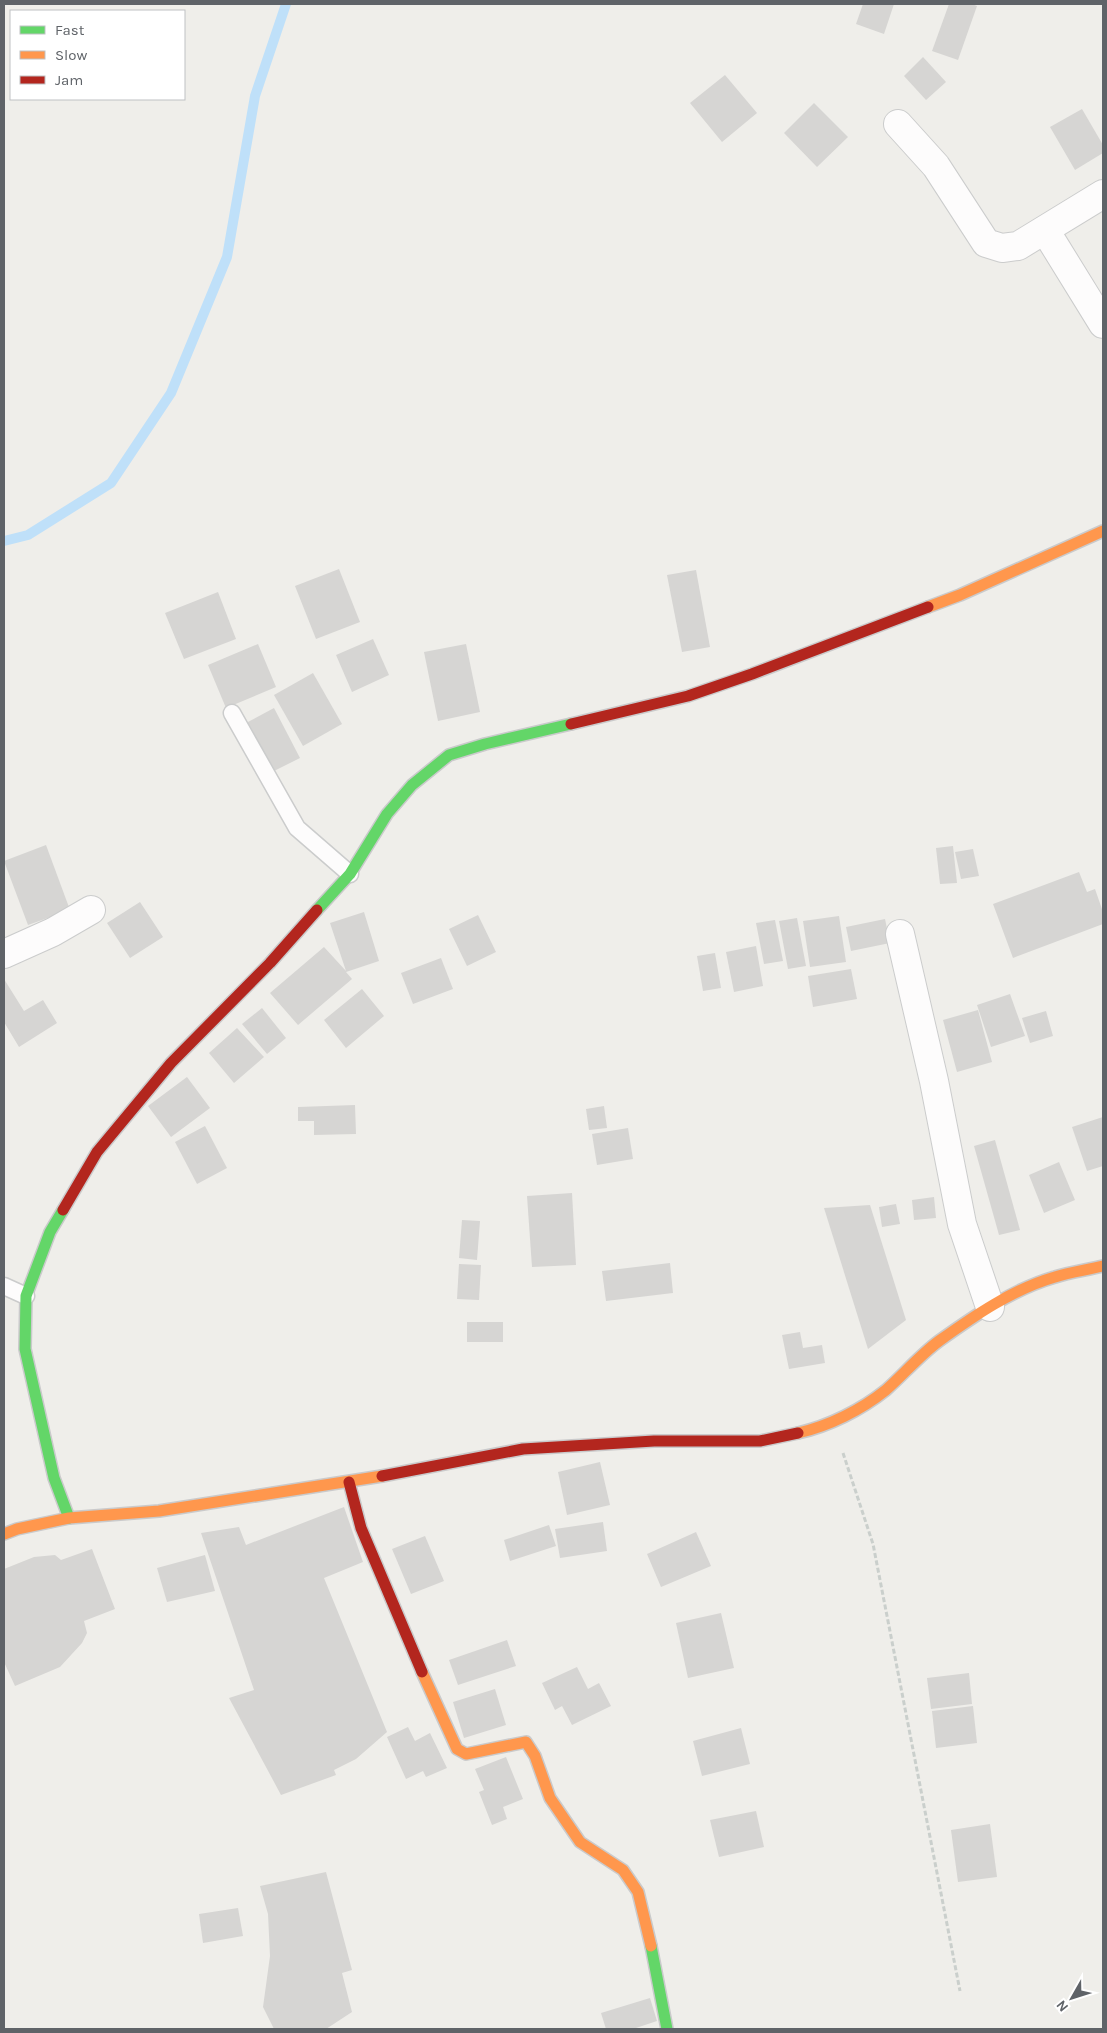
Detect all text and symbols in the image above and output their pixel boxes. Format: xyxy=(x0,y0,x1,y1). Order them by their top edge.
legend xyxy=(10,10,185,100)
text: Fast xyxy=(55,21,85,39)
text: Slow xyxy=(55,46,87,64)
text: Jam xyxy=(55,71,83,89)
north arrow xyxy=(1047,1973,1097,2023)
text: N xyxy=(1053,1997,1072,2015)

